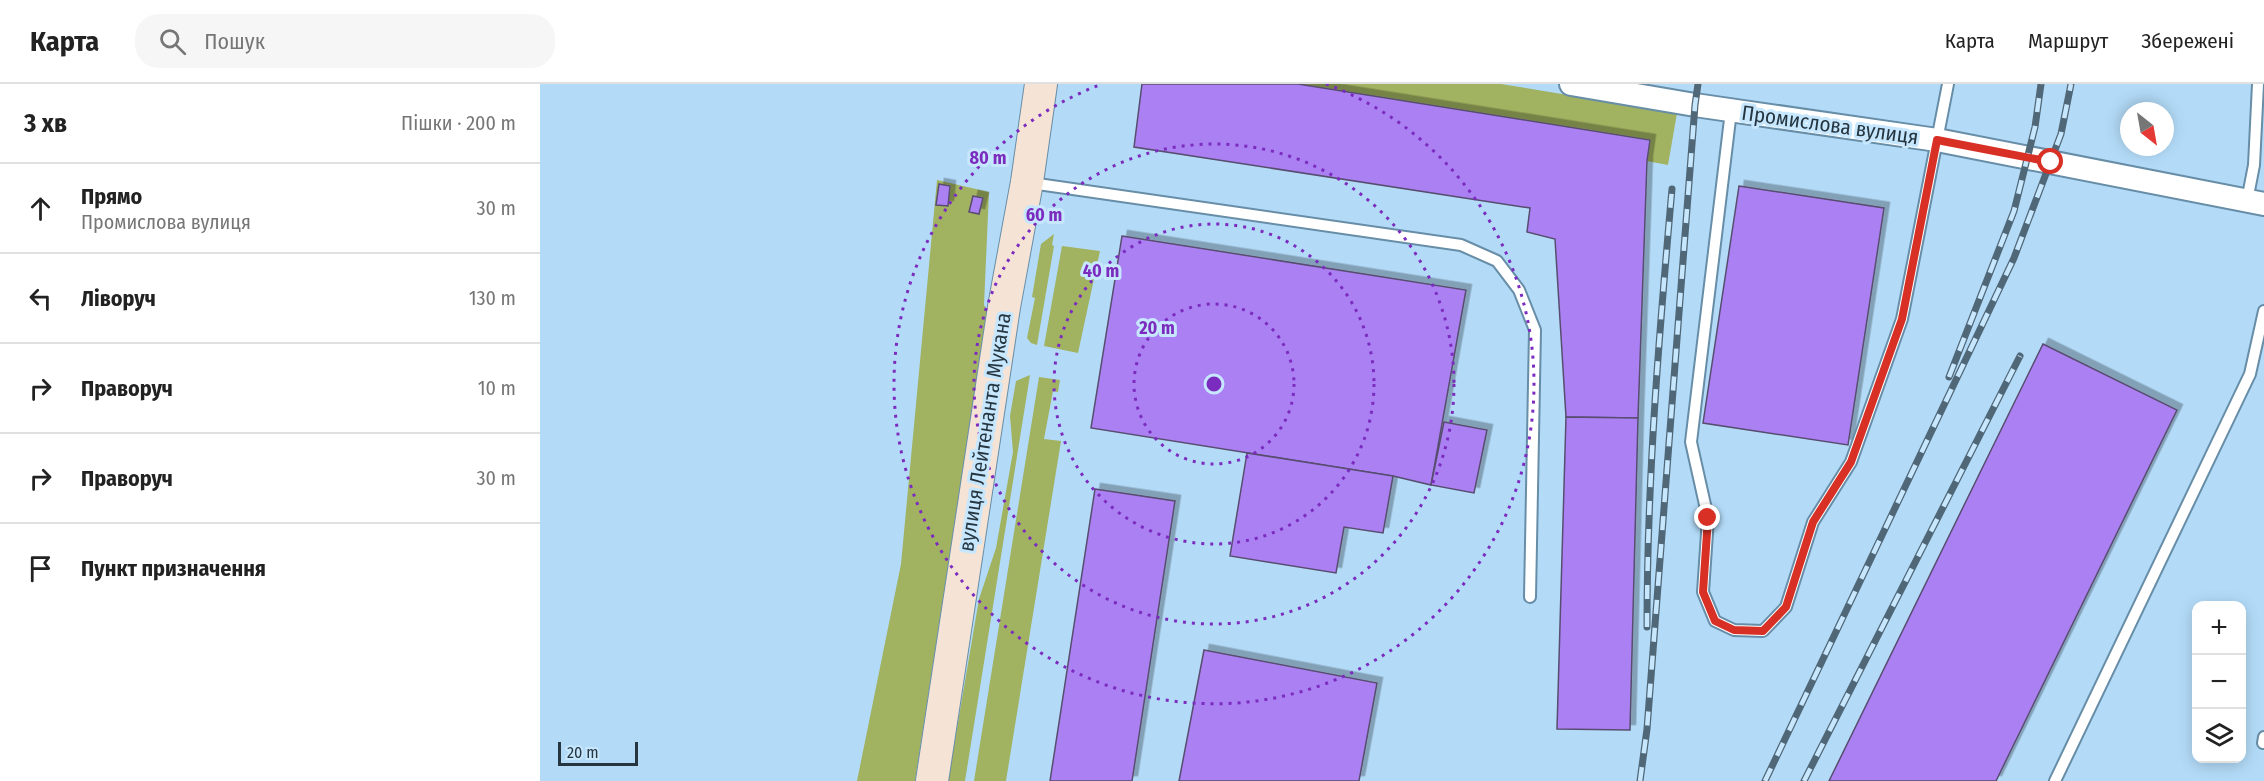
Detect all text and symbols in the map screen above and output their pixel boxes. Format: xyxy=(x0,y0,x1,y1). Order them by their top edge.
search box xyxy=(135,14,555,68)
text: Карта xyxy=(30,25,99,58)
icon: search xyxy=(156,25,189,58)
text: Пошук xyxy=(204,28,265,55)
text: Карта xyxy=(1945,28,1995,54)
text: Маршрут xyxy=(2028,28,2108,54)
text: Збережені xyxy=(2141,28,2234,54)
street label: Промислова вулиця xyxy=(1740,100,1920,150)
north arrow xyxy=(2120,102,2174,156)
text: 3 хв xyxy=(24,108,67,139)
text: Пішки · 200 m xyxy=(401,111,516,135)
text: 80 m xyxy=(970,147,1006,169)
route start xyxy=(2037,148,2063,174)
text: Прямо xyxy=(81,183,142,210)
icon: ahead xyxy=(24,192,57,225)
text: 30 m xyxy=(476,196,516,220)
text: 60 m xyxy=(1026,204,1062,226)
text: Промислова вулиця xyxy=(81,210,251,234)
text: 40 m xyxy=(1083,260,1119,282)
icon: left xyxy=(24,282,57,315)
text: Ліворуч xyxy=(81,285,156,312)
text: 130 m xyxy=(469,286,516,310)
street label: вулиця Лейтенанта Мукана xyxy=(953,311,1017,553)
text: 20 m xyxy=(1138,317,1175,339)
icon: right xyxy=(24,372,57,405)
centre of rings xyxy=(1204,374,1224,394)
text: Праворуч xyxy=(81,375,173,402)
text: 10 m xyxy=(478,376,516,400)
icon: right xyxy=(24,462,57,495)
text: Праворуч xyxy=(81,465,173,492)
text: 30 m xyxy=(476,466,516,490)
route end xyxy=(1694,504,1720,530)
icon: arrive xyxy=(24,552,57,585)
text: Пункт призначення xyxy=(81,555,266,582)
map controls xyxy=(2192,601,2246,763)
button: + xyxy=(2192,601,2246,655)
button: − xyxy=(2192,655,2246,709)
button: layers xyxy=(2192,709,2246,763)
scale bar xyxy=(558,739,638,766)
text: 20 m xyxy=(567,743,598,762)

